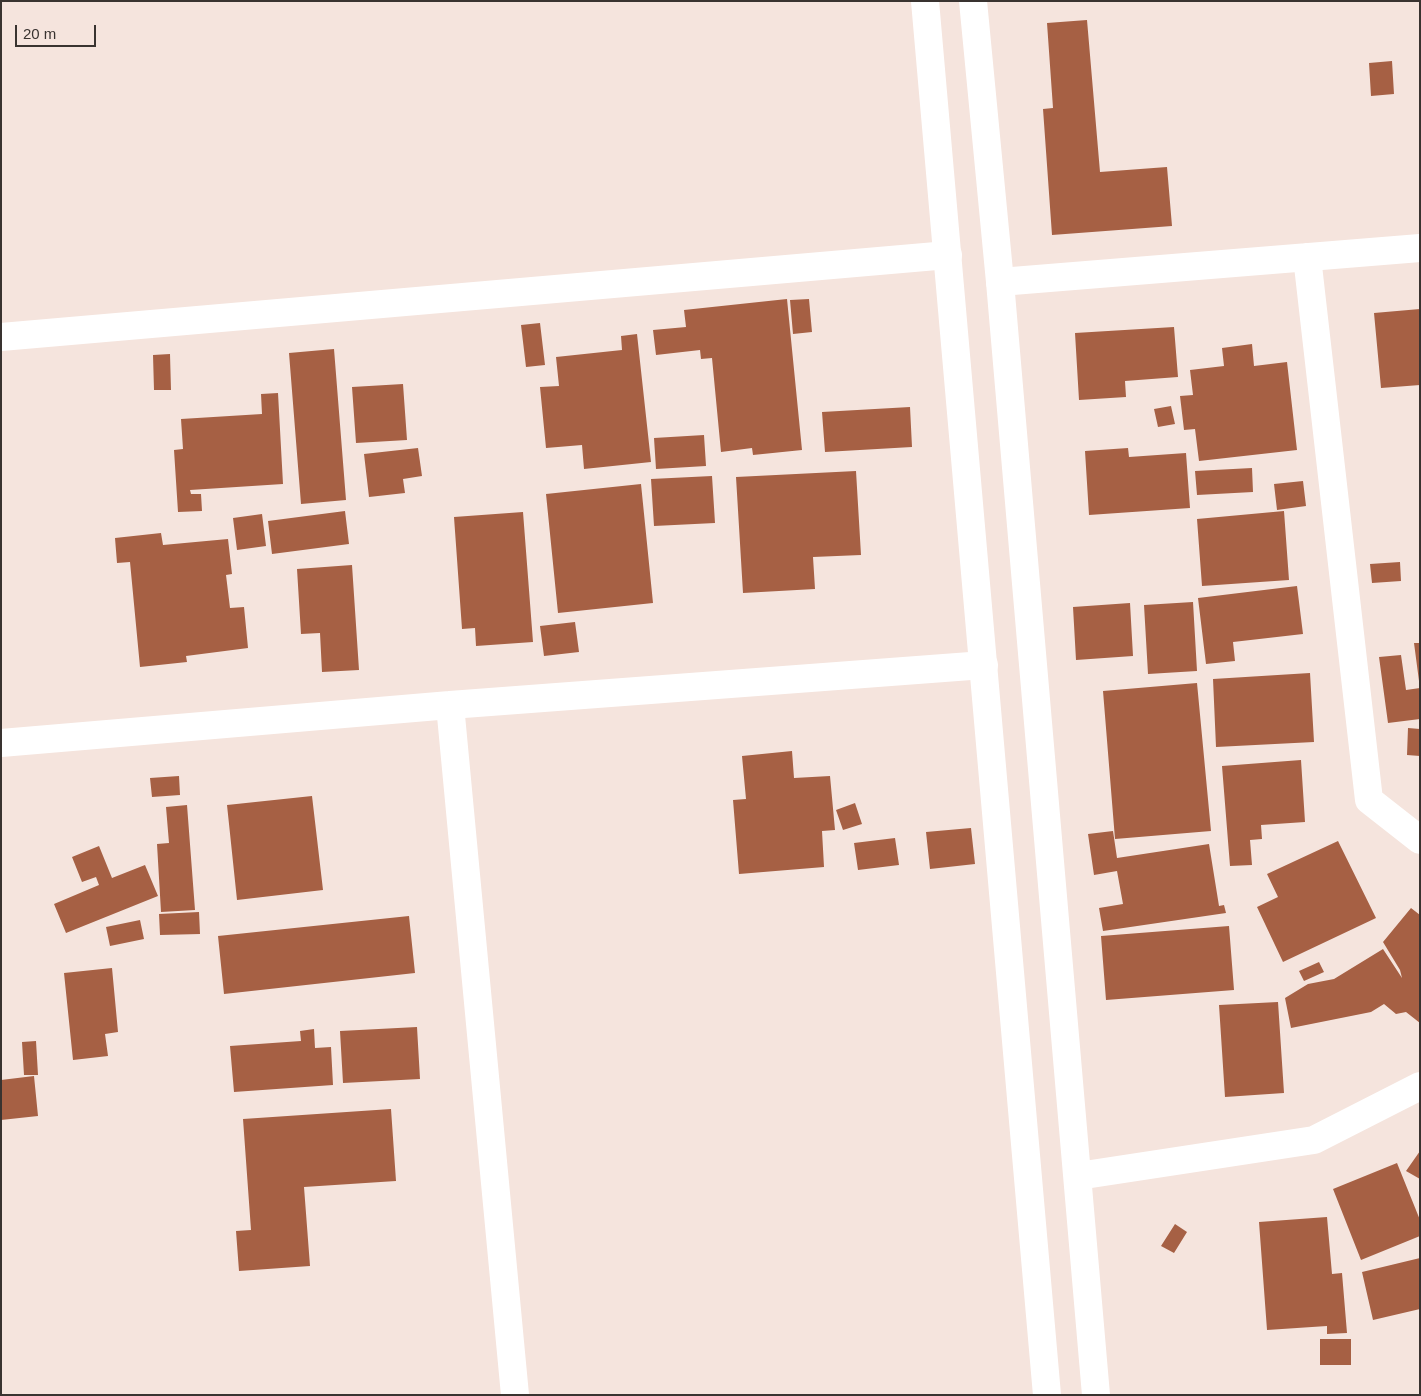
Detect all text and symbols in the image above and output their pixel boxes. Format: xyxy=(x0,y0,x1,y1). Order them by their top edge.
scale bar xyxy=(18,15,99,47)
text: 20 m xyxy=(23,25,56,42)

